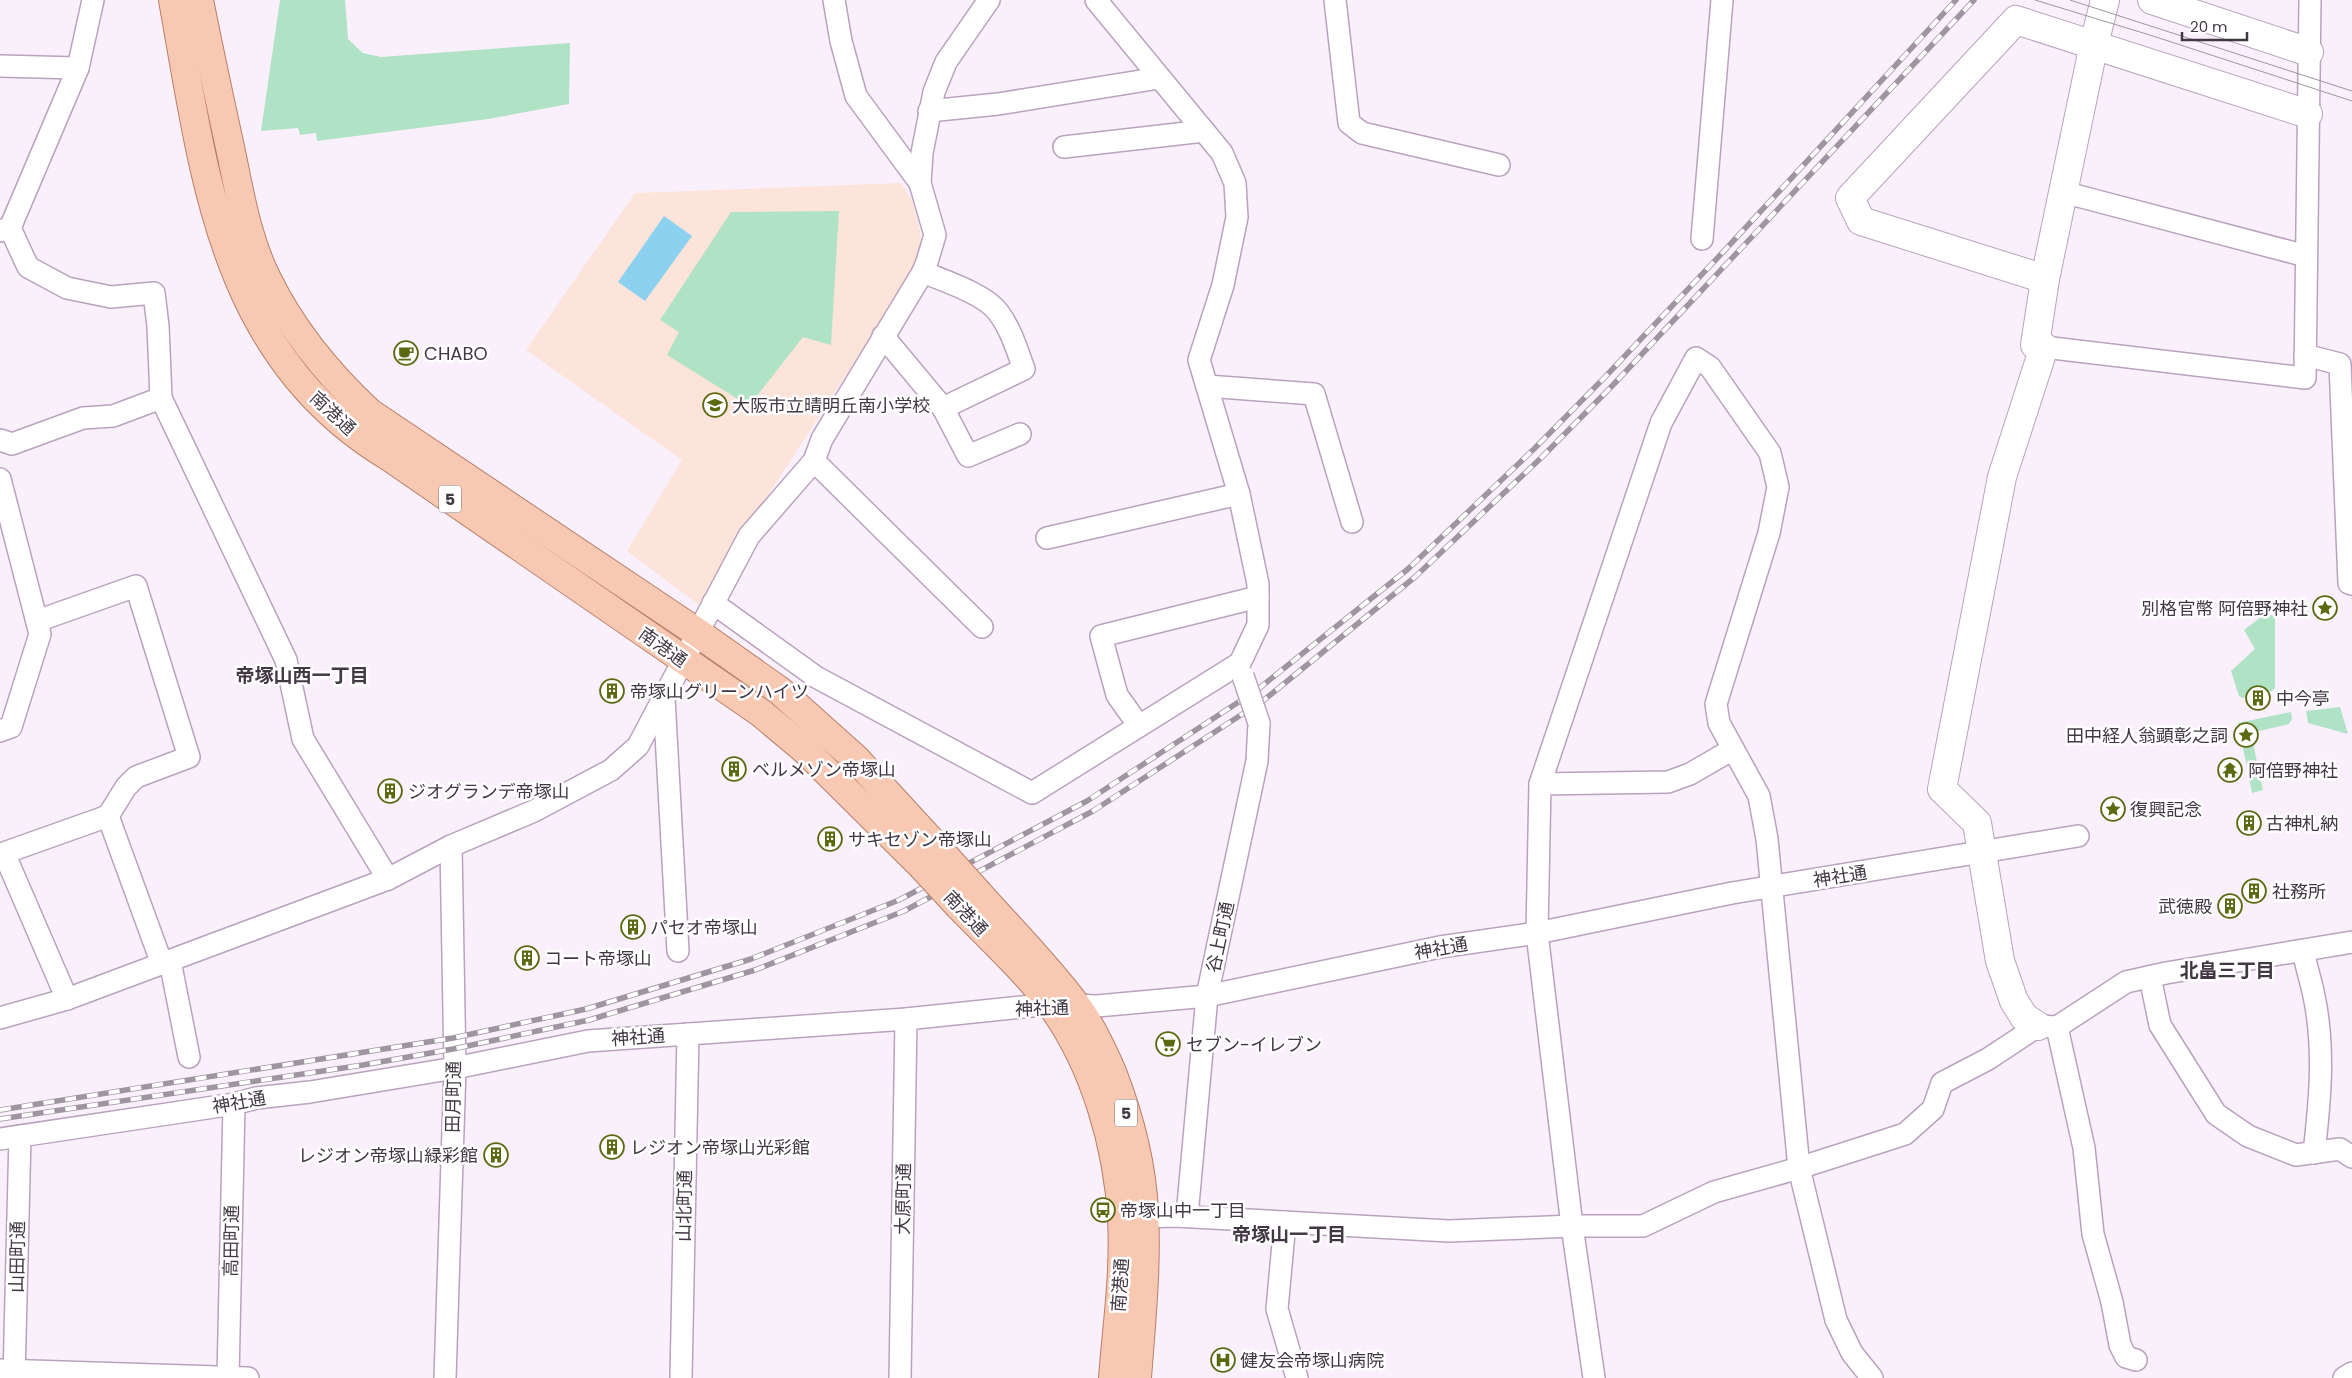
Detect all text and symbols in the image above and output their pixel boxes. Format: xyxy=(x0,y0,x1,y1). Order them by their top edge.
scale bar xyxy=(2182,10,2247,42)
text: 20 m xyxy=(2190,16,2228,37)
cafe icon: CHABO xyxy=(393,340,419,366)
place label: CHABO xyxy=(424,341,488,366)
street label: 南港通 xyxy=(305,385,361,441)
school or university icon: 大阪市立晴明丘南小学校 xyxy=(702,392,728,418)
place label: 大阪市立晴明丘南小学校 xyxy=(732,393,930,418)
road number: 5 xyxy=(439,486,461,512)
place icon: 別格官幣 阿倍野神社 xyxy=(2312,595,2338,621)
place label: 別格官幣 阿倍野神社 xyxy=(2141,596,2308,621)
street label: 南港通 xyxy=(634,621,692,673)
district label: 帝塚山西一丁目 xyxy=(235,662,369,689)
building icon: 帝塚山グリーンハイツ xyxy=(599,678,625,704)
place label: 帝塚山グリーンハイツ xyxy=(630,679,809,704)
building icon: 中今亭 xyxy=(2245,685,2271,711)
place label: 中今亭 xyxy=(2276,686,2330,711)
place icon: 田中経人翁顕彰之詞 xyxy=(2233,722,2259,748)
place label: 田中経人翁顕彰之詞 xyxy=(2066,723,2228,748)
building icon: ベルメゾン帝塚山 xyxy=(721,756,747,782)
place label: ベルメゾン帝塚山 xyxy=(752,757,896,782)
temple icon: 阿倍野神社 xyxy=(2217,757,2243,783)
place label: 阿倍野神社 xyxy=(2248,758,2338,783)
building icon: ジオグランデ帝塚山 xyxy=(377,778,403,804)
place label: ジオグランデ帝塚山 xyxy=(408,779,570,804)
place icon: 復興記念 xyxy=(2100,796,2126,822)
place label: 復興記念 xyxy=(2130,797,2202,822)
building icon: 古神札納 xyxy=(2236,810,2262,836)
place label: 古神札納 xyxy=(2266,811,2338,836)
building icon: サキセゾン帝塚山 xyxy=(817,826,843,852)
place label: サキセゾン帝塚山 xyxy=(848,827,992,852)
street label: 神社通 xyxy=(1811,859,1869,893)
building icon: 社務所 xyxy=(2241,878,2267,904)
place label: 社務所 xyxy=(2272,879,2326,904)
street label: 南港通 xyxy=(938,885,994,941)
building icon: 武徳殿 xyxy=(2217,893,2243,919)
place label: 武徳殿 xyxy=(2158,894,2212,919)
street label: 谷上町通 xyxy=(1200,899,1240,975)
building icon: パセオ帝塚山 xyxy=(620,914,646,940)
place label: パセオ帝塚山 xyxy=(650,915,758,940)
street label: 神社通 xyxy=(1412,931,1470,965)
building icon: コート帝塚山 xyxy=(514,945,540,971)
place label: コート帝塚山 xyxy=(544,946,652,971)
district label: 北畠三丁目 xyxy=(2179,957,2275,984)
street label: 神社通 xyxy=(1015,995,1069,1021)
street label: 神社通 xyxy=(610,1023,666,1051)
supermarket icon: セブン-イレブン xyxy=(1155,1031,1181,1057)
place label: セブン-イレブン xyxy=(1186,1032,1322,1057)
street label: 田月町通 xyxy=(440,1061,466,1133)
street label: 神社通 xyxy=(210,1085,268,1119)
road number: 5 xyxy=(1115,1100,1137,1126)
building icon: レジオン帝塚山光彩館 xyxy=(599,1134,625,1160)
place label: レジオン帝塚山光彩館 xyxy=(630,1135,810,1160)
building icon: レジオン帝塚山緑彩館 xyxy=(483,1142,509,1168)
place label: レジオン帝塚山緑彩館 xyxy=(298,1143,478,1168)
street label: 大原町通 xyxy=(890,1163,916,1235)
street label: 山北町通 xyxy=(671,1170,697,1242)
bus stop icon: 帝塚山中一丁目 xyxy=(1090,1197,1116,1223)
place label: 帝塚山中一丁目 xyxy=(1120,1198,1246,1223)
street label: 高田町通 xyxy=(218,1205,244,1277)
street label: 山田町通 xyxy=(4,1221,30,1293)
district label: 帝塚山一丁目 xyxy=(1232,1221,1346,1248)
street label: 南港通 xyxy=(1106,1257,1134,1313)
hospital icon: 健友会帝塚山病院 xyxy=(1210,1347,1236,1373)
place label: 健友会帝塚山病院 xyxy=(1240,1348,1384,1373)

